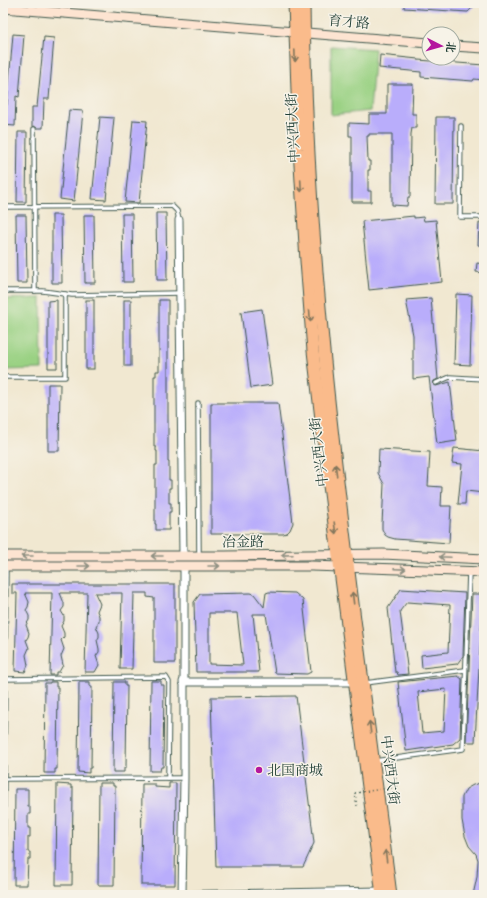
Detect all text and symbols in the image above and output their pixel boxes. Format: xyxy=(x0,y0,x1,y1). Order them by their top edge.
street label: 育才路 xyxy=(327,12,371,32)
north arrow xyxy=(421,26,461,66)
text: 北 xyxy=(443,41,457,53)
one-way arrow xyxy=(291,49,299,62)
street label: 中兴西大街 xyxy=(283,93,303,163)
one-way arrow xyxy=(297,179,304,192)
one-way arrow xyxy=(307,309,314,322)
street label: 中兴西大街 xyxy=(306,416,332,488)
one-way arrow xyxy=(332,463,340,476)
one-way arrow xyxy=(331,521,338,534)
street label: 冶金路 xyxy=(222,533,264,551)
one-way arrow xyxy=(281,551,294,558)
one-way arrow xyxy=(21,552,34,560)
one-way arrow xyxy=(151,552,164,560)
one-way arrow xyxy=(439,553,452,560)
one-way arrow xyxy=(77,562,90,570)
one-way arrow xyxy=(207,562,220,570)
one-way arrow xyxy=(393,565,406,572)
one-way arrow xyxy=(349,592,357,605)
one-way arrow xyxy=(366,721,374,734)
street label: 中兴西大街 xyxy=(377,734,403,806)
place label: 北国商城 xyxy=(267,762,323,779)
marker: 北国商城 xyxy=(254,765,264,775)
one-way arrow xyxy=(383,850,390,863)

